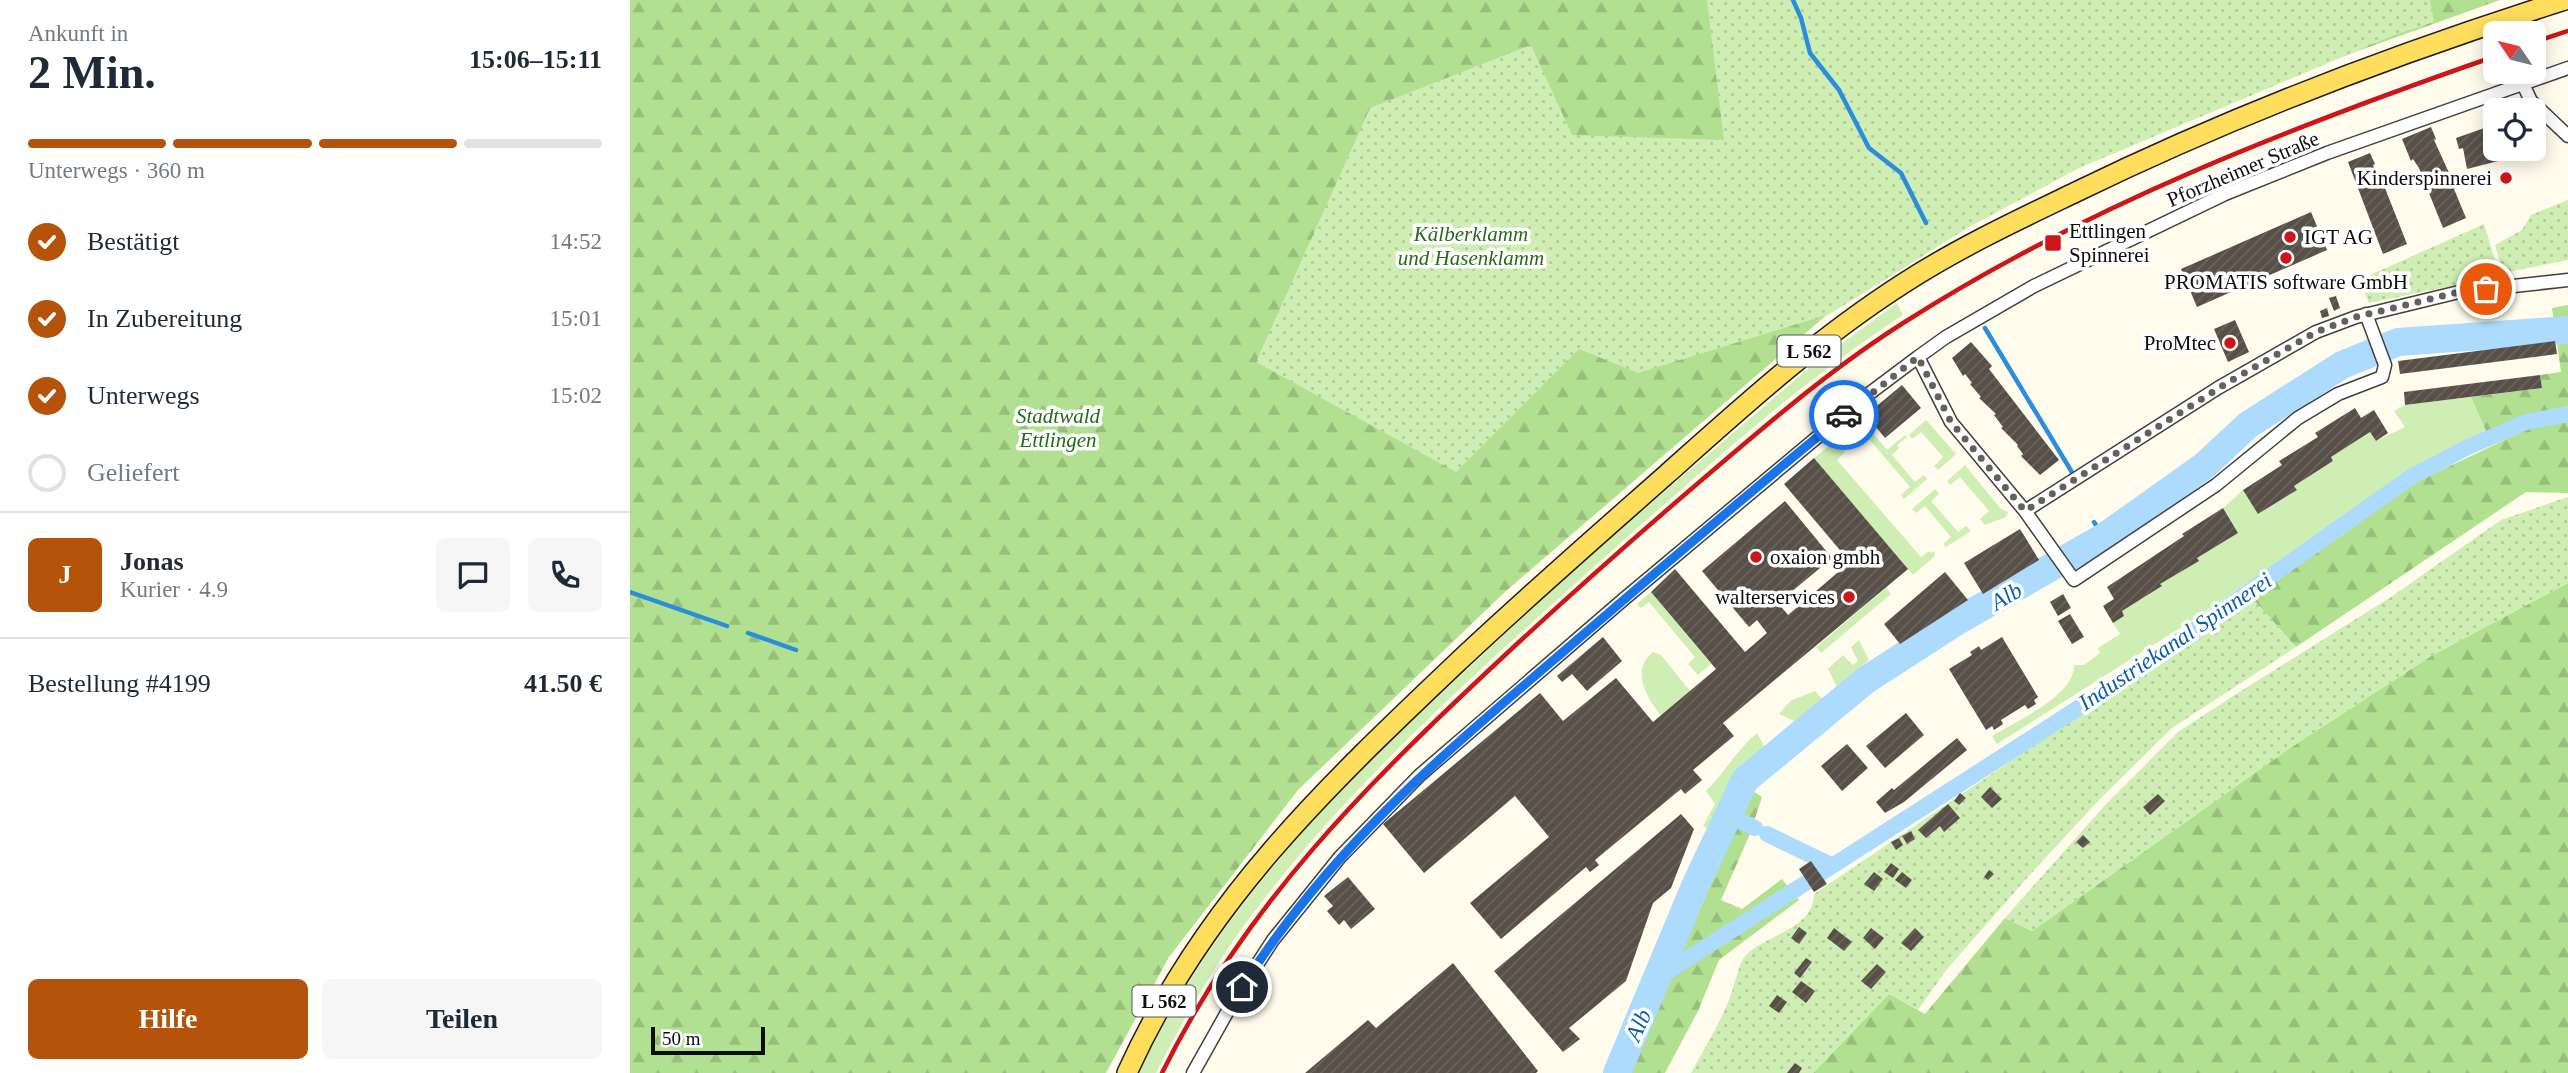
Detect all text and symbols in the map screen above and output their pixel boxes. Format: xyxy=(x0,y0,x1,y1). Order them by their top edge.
text: Ankunft in xyxy=(28,21,128,46)
north arrow xyxy=(2483,21,2546,84)
map controls xyxy=(2483,21,2546,161)
text: 15:06–15:11 xyxy=(469,45,602,74)
text: 2 Min. xyxy=(28,47,156,98)
button: locate xyxy=(2483,98,2546,161)
street label: Pforzheimer Straße xyxy=(2163,126,2323,212)
text: Unterwegs · 360 m xyxy=(28,158,205,183)
place label: Kinderspinnerei xyxy=(2357,166,2492,190)
marker: Kinderspinnerei xyxy=(2498,170,2514,186)
place label: Ettlingen Spinnerei xyxy=(2069,219,2150,267)
park label: Kälberklamm und Hasenklamm xyxy=(1398,222,1544,270)
icon: check xyxy=(28,223,66,261)
place label: IGT AG xyxy=(2304,225,2373,249)
text: Bestätigt xyxy=(87,227,179,256)
text: 14:52 xyxy=(550,229,602,254)
marker: IGT AG xyxy=(2282,229,2298,245)
marker: Ettlingen Spinnerei xyxy=(2043,233,2063,253)
marker: PROMATIS software GmbH xyxy=(2278,250,2294,266)
pin xyxy=(2456,259,2516,319)
place label: PROMATIS software GmbH xyxy=(2164,270,2408,294)
icon: bag xyxy=(2467,270,2505,308)
icon: check xyxy=(28,300,66,338)
text: In Zubereitung xyxy=(87,304,242,333)
text: 15:01 xyxy=(550,306,602,331)
place label: ProMtec xyxy=(2144,331,2216,355)
marker: ProMtec xyxy=(2222,335,2238,351)
road number: L 562 xyxy=(1778,336,1840,366)
icon: check xyxy=(28,377,66,415)
courier xyxy=(1809,380,1879,450)
text: Unterwegs xyxy=(87,381,200,410)
text: 15:02 xyxy=(550,383,602,408)
icon: car xyxy=(1825,396,1863,434)
park label: Stadtwald Ettlingen xyxy=(1016,404,1101,452)
text: Geliefert xyxy=(87,458,179,487)
button: chat xyxy=(436,538,510,612)
button: phone xyxy=(528,538,602,612)
place label: oxaion gmbh xyxy=(1770,545,1881,569)
text: Jonas xyxy=(120,547,184,576)
marker: oxaion gmbh xyxy=(1748,549,1764,565)
text: J xyxy=(59,560,72,589)
water label: Industriekanal Spinnerei xyxy=(2073,568,2276,716)
text: Kurier · 4.9 xyxy=(120,577,228,602)
water label: Alb xyxy=(1984,577,2026,616)
place label: walterservices xyxy=(1715,585,1835,609)
marker: walterservices xyxy=(1841,589,1857,605)
text: Bestellung #4199 xyxy=(28,669,211,698)
text: 41.50 € xyxy=(524,669,602,698)
pin xyxy=(1212,957,1272,1017)
icon: home xyxy=(1223,968,1261,1006)
button: Hilfe xyxy=(28,979,308,1059)
button: Teilen xyxy=(322,979,602,1059)
road number: L 562 xyxy=(1133,986,1196,1016)
water label: Alb xyxy=(1620,1006,1656,1047)
scale bar xyxy=(651,1024,765,1056)
text: 50 m xyxy=(662,1028,701,1049)

